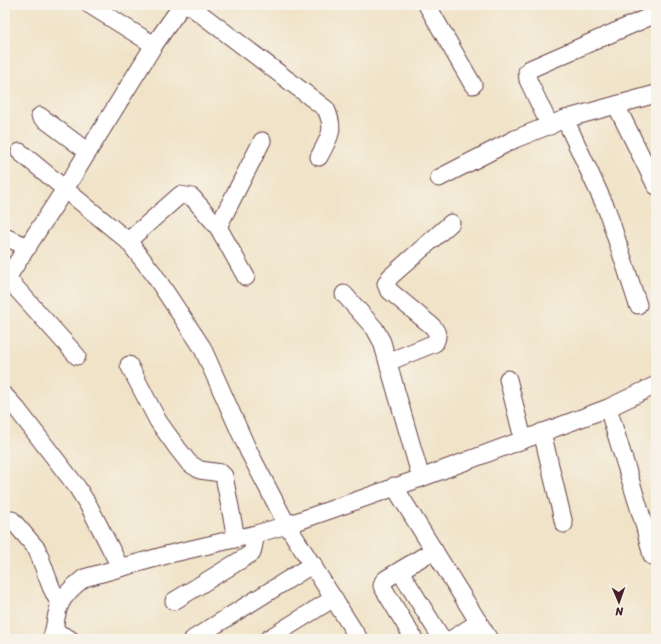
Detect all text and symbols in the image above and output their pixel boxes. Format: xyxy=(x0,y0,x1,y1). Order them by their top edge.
north arrow xyxy=(599,582,639,622)
text: N xyxy=(615,602,624,621)

